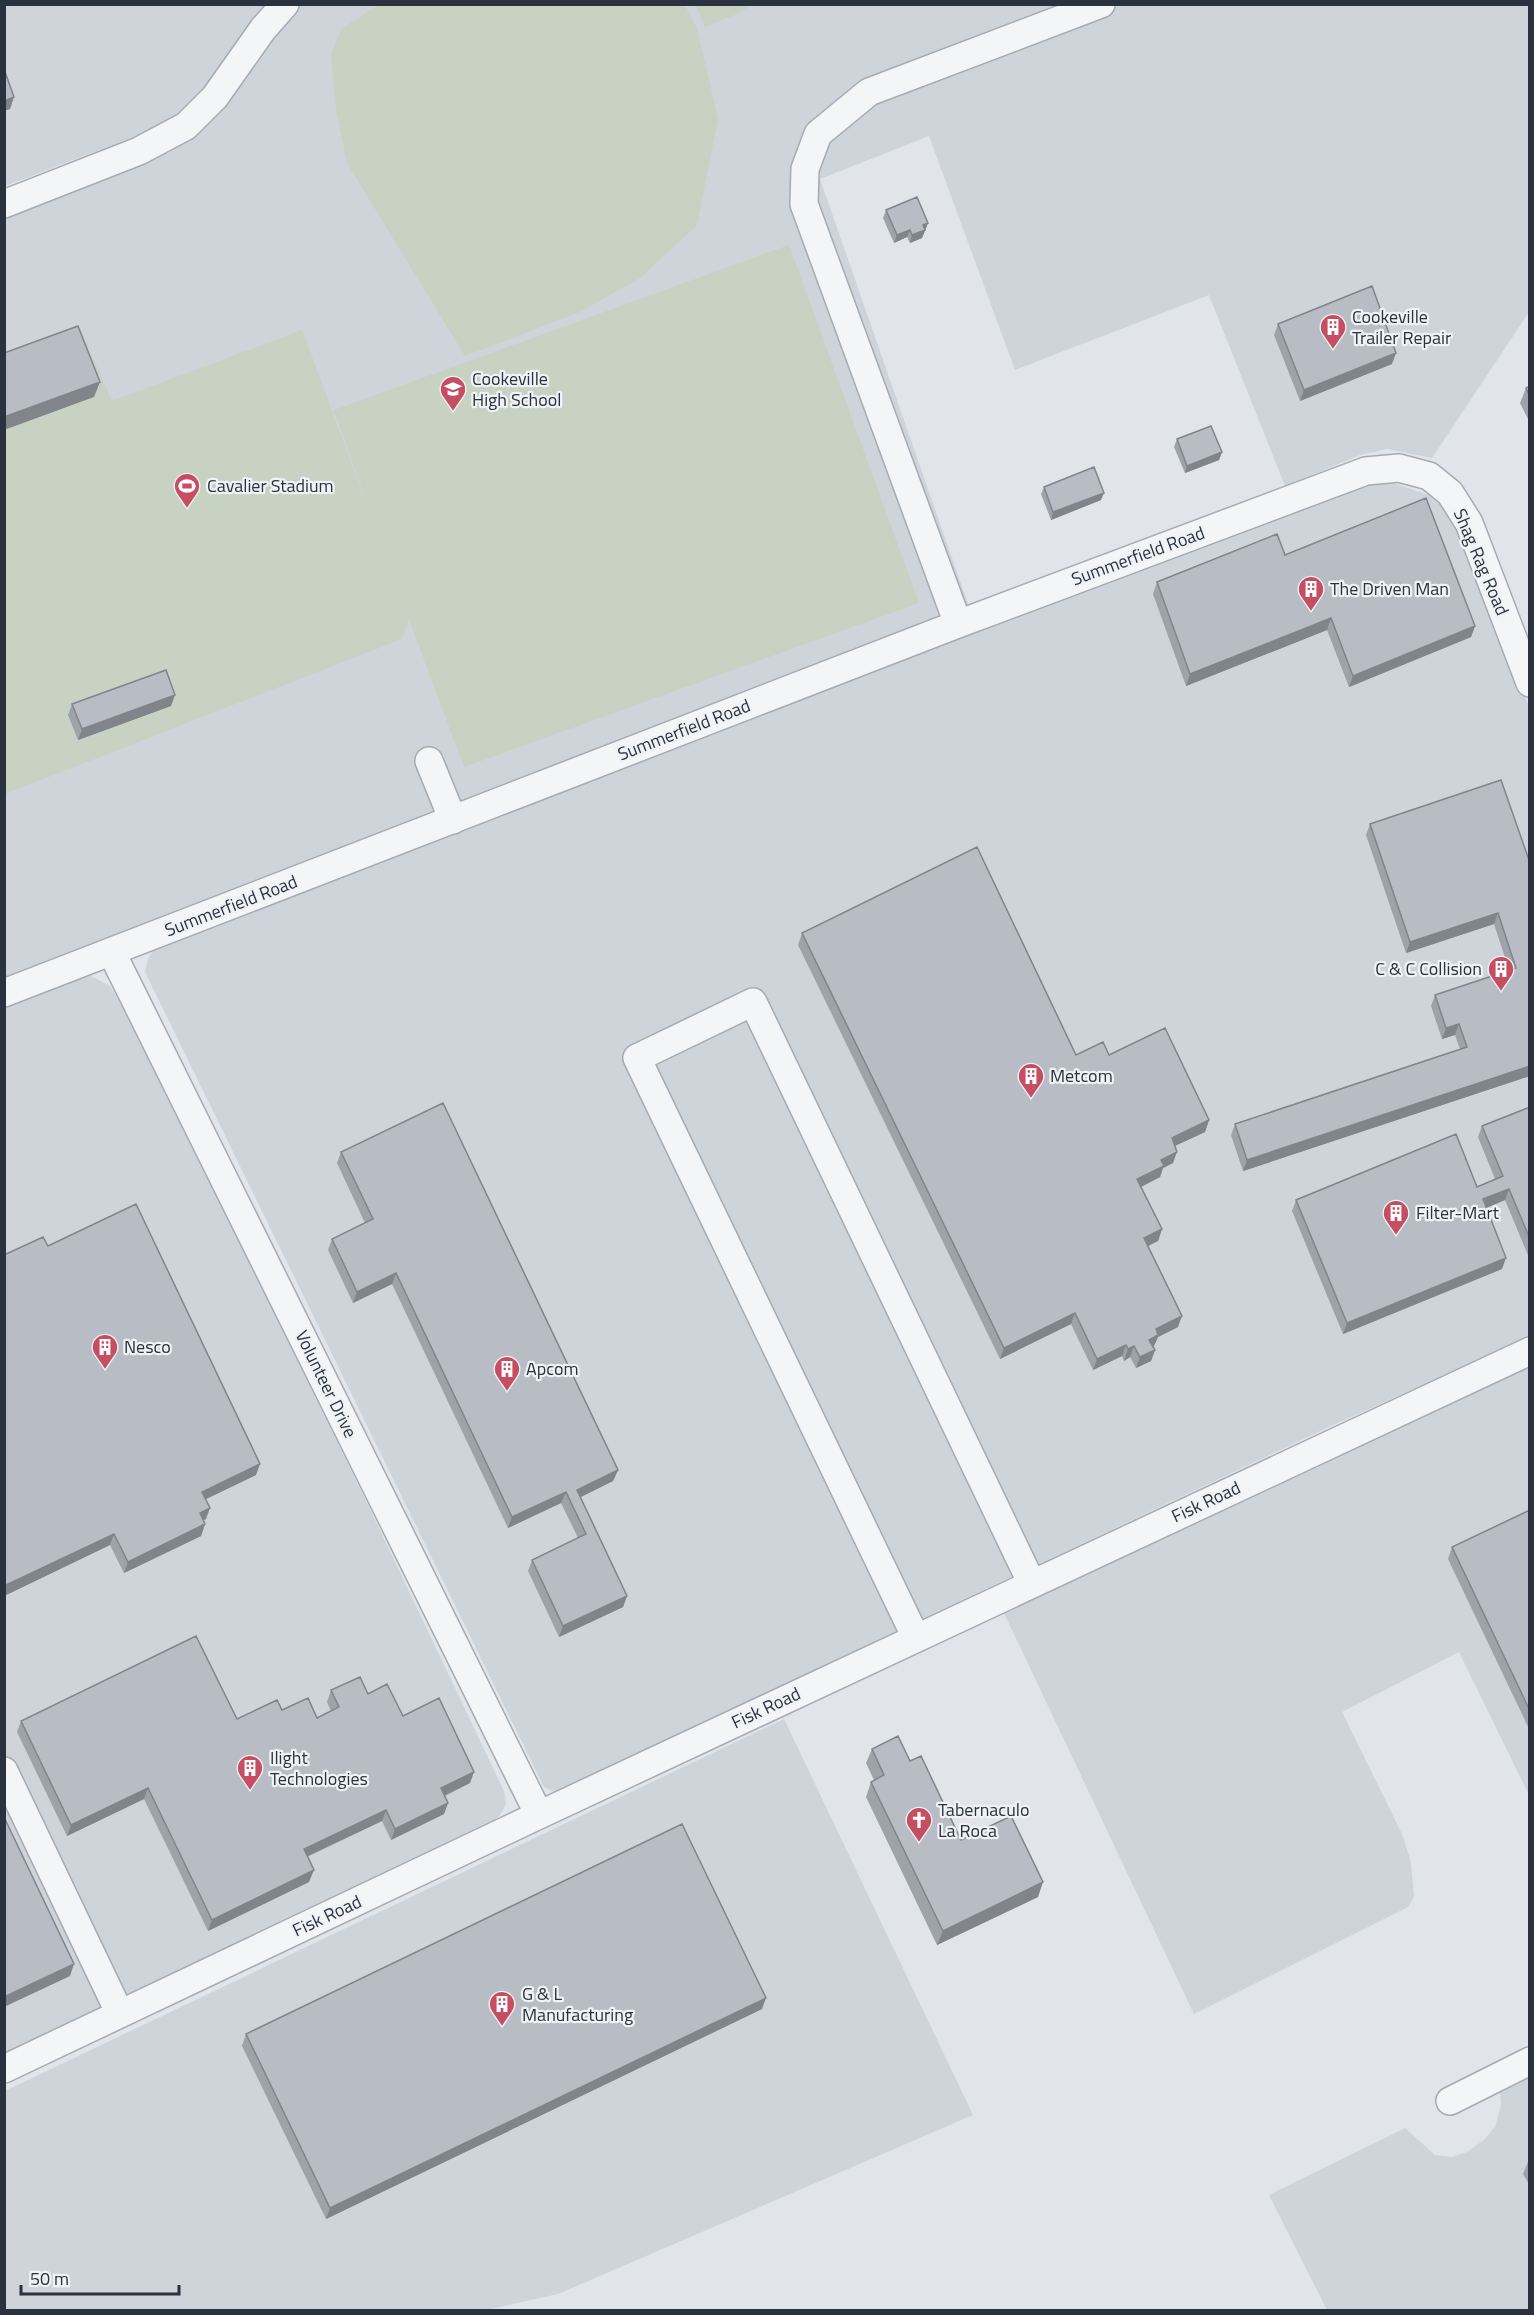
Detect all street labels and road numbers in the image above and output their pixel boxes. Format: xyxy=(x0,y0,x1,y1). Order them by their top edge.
street label: Shag Rag Road xyxy=(1447,504,1516,620)
street label: Summerfield Road xyxy=(1067,519,1208,592)
street label: Summerfield Road xyxy=(613,692,754,767)
street label: Summerfield Road xyxy=(160,868,301,943)
street label: Volunteer Drive xyxy=(289,1325,364,1442)
street label: Fisk Road xyxy=(1167,1474,1245,1529)
street label: Fisk Road xyxy=(727,1680,805,1735)
street label: Fisk Road xyxy=(288,1888,366,1943)

